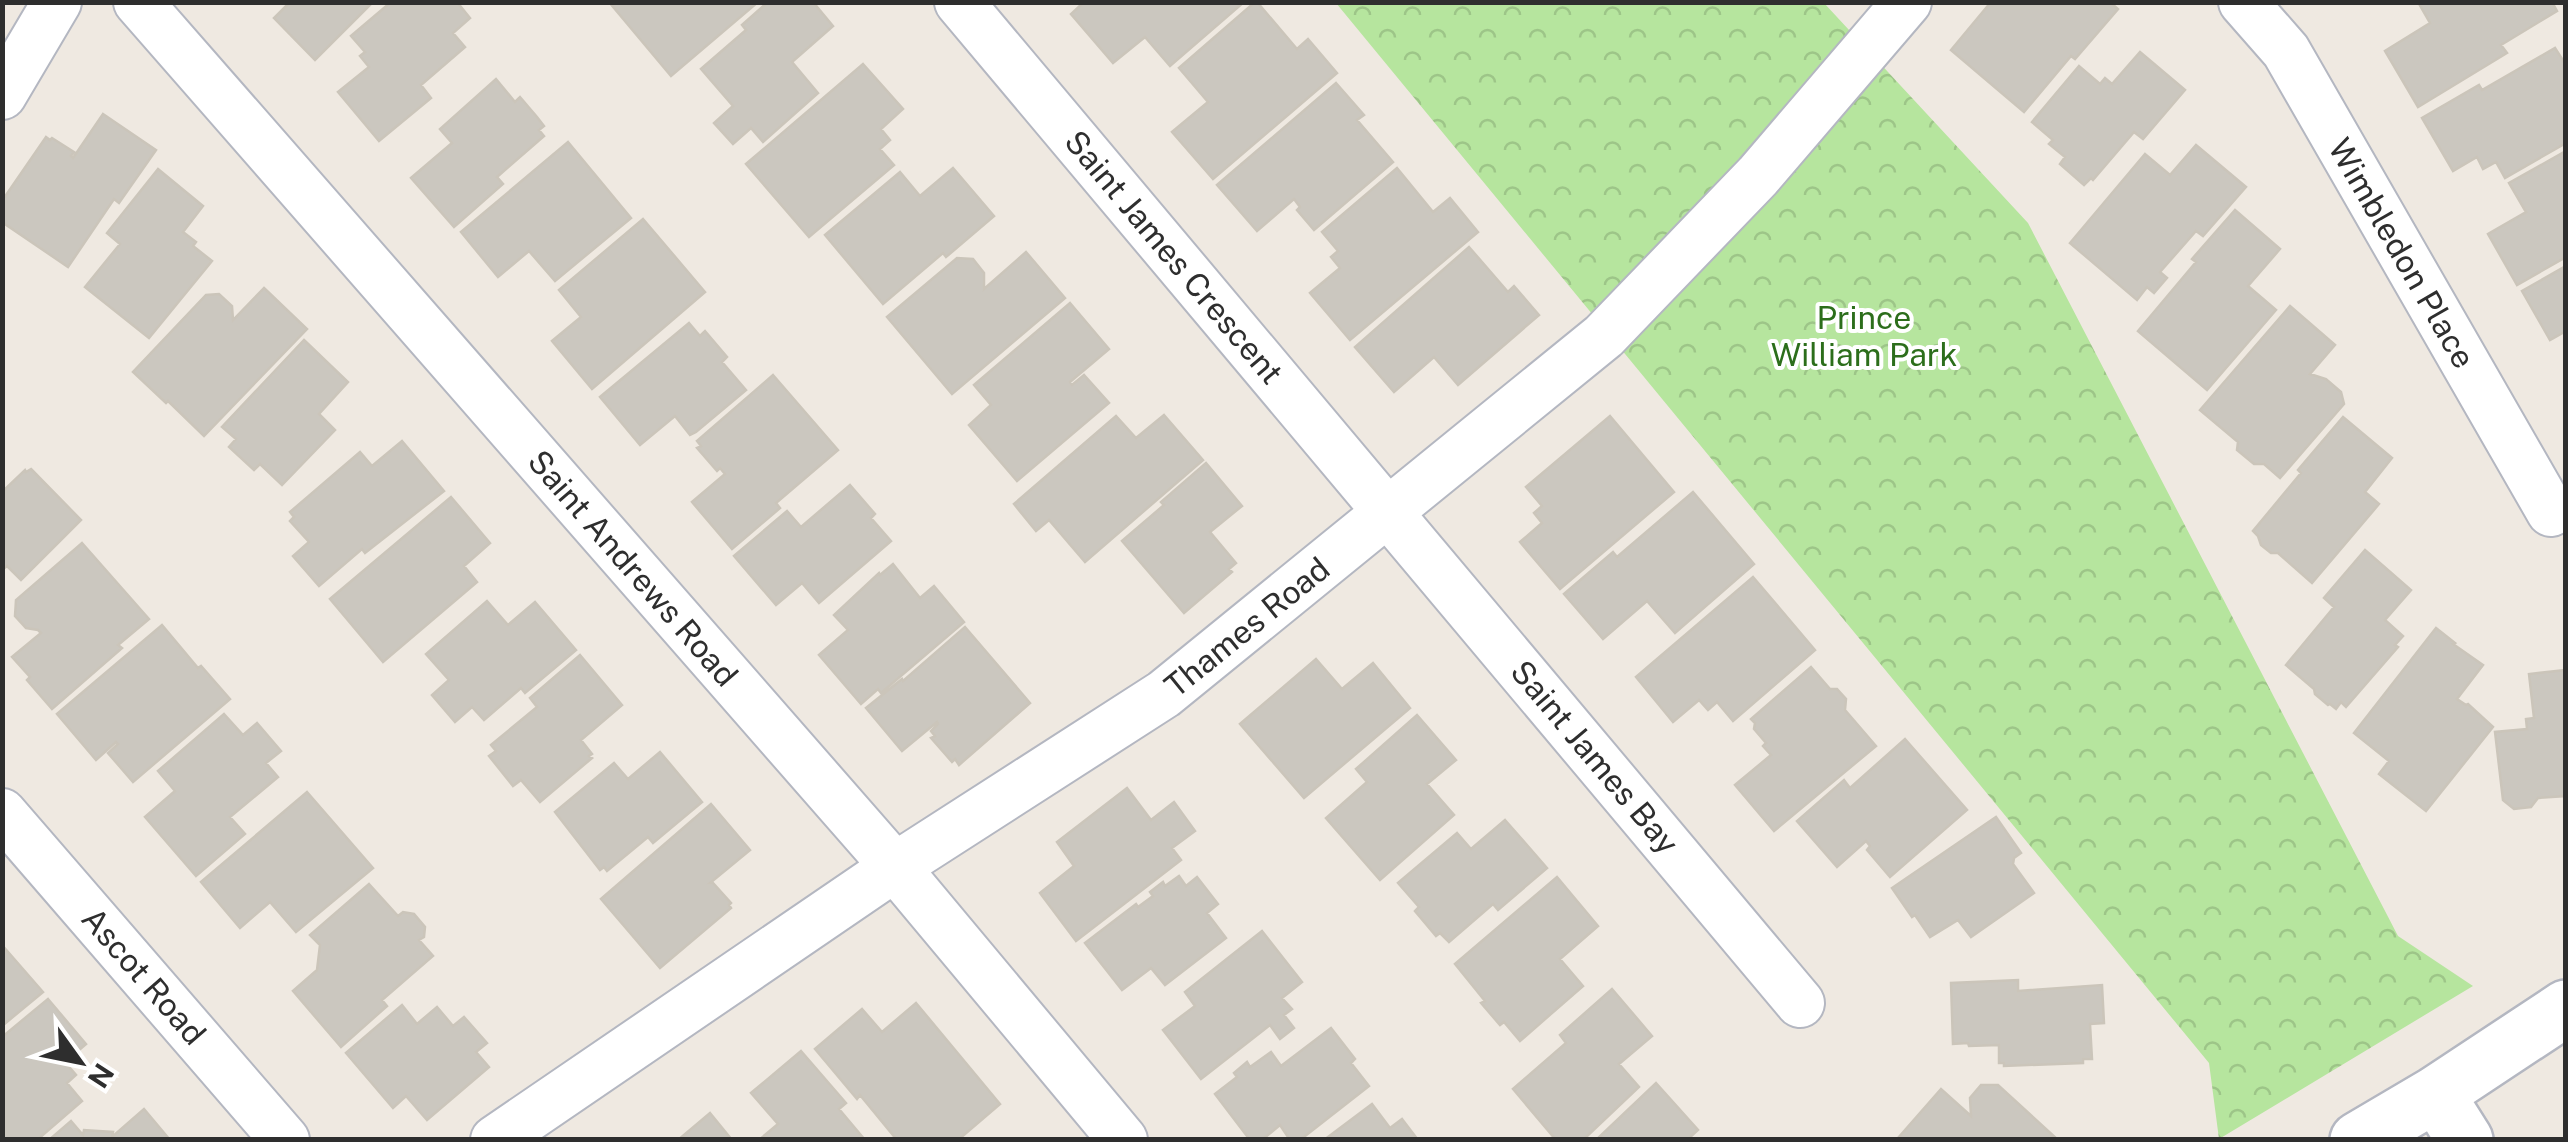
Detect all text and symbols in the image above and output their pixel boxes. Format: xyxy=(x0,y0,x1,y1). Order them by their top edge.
street label: Saint James Crescent xyxy=(1057,123,1291,391)
street label: Wimbledon Place xyxy=(2321,132,2483,374)
park label: Prince William Park xyxy=(1771,299,1957,373)
street label: Saint Andrews Road xyxy=(521,443,745,693)
street label: Thames Road xyxy=(1157,550,1337,704)
street label: Saint James Bay xyxy=(1504,653,1686,861)
street label: Ascot Road xyxy=(75,900,213,1052)
north arrow xyxy=(30,1012,130,1112)
text: N xyxy=(82,1058,121,1094)

